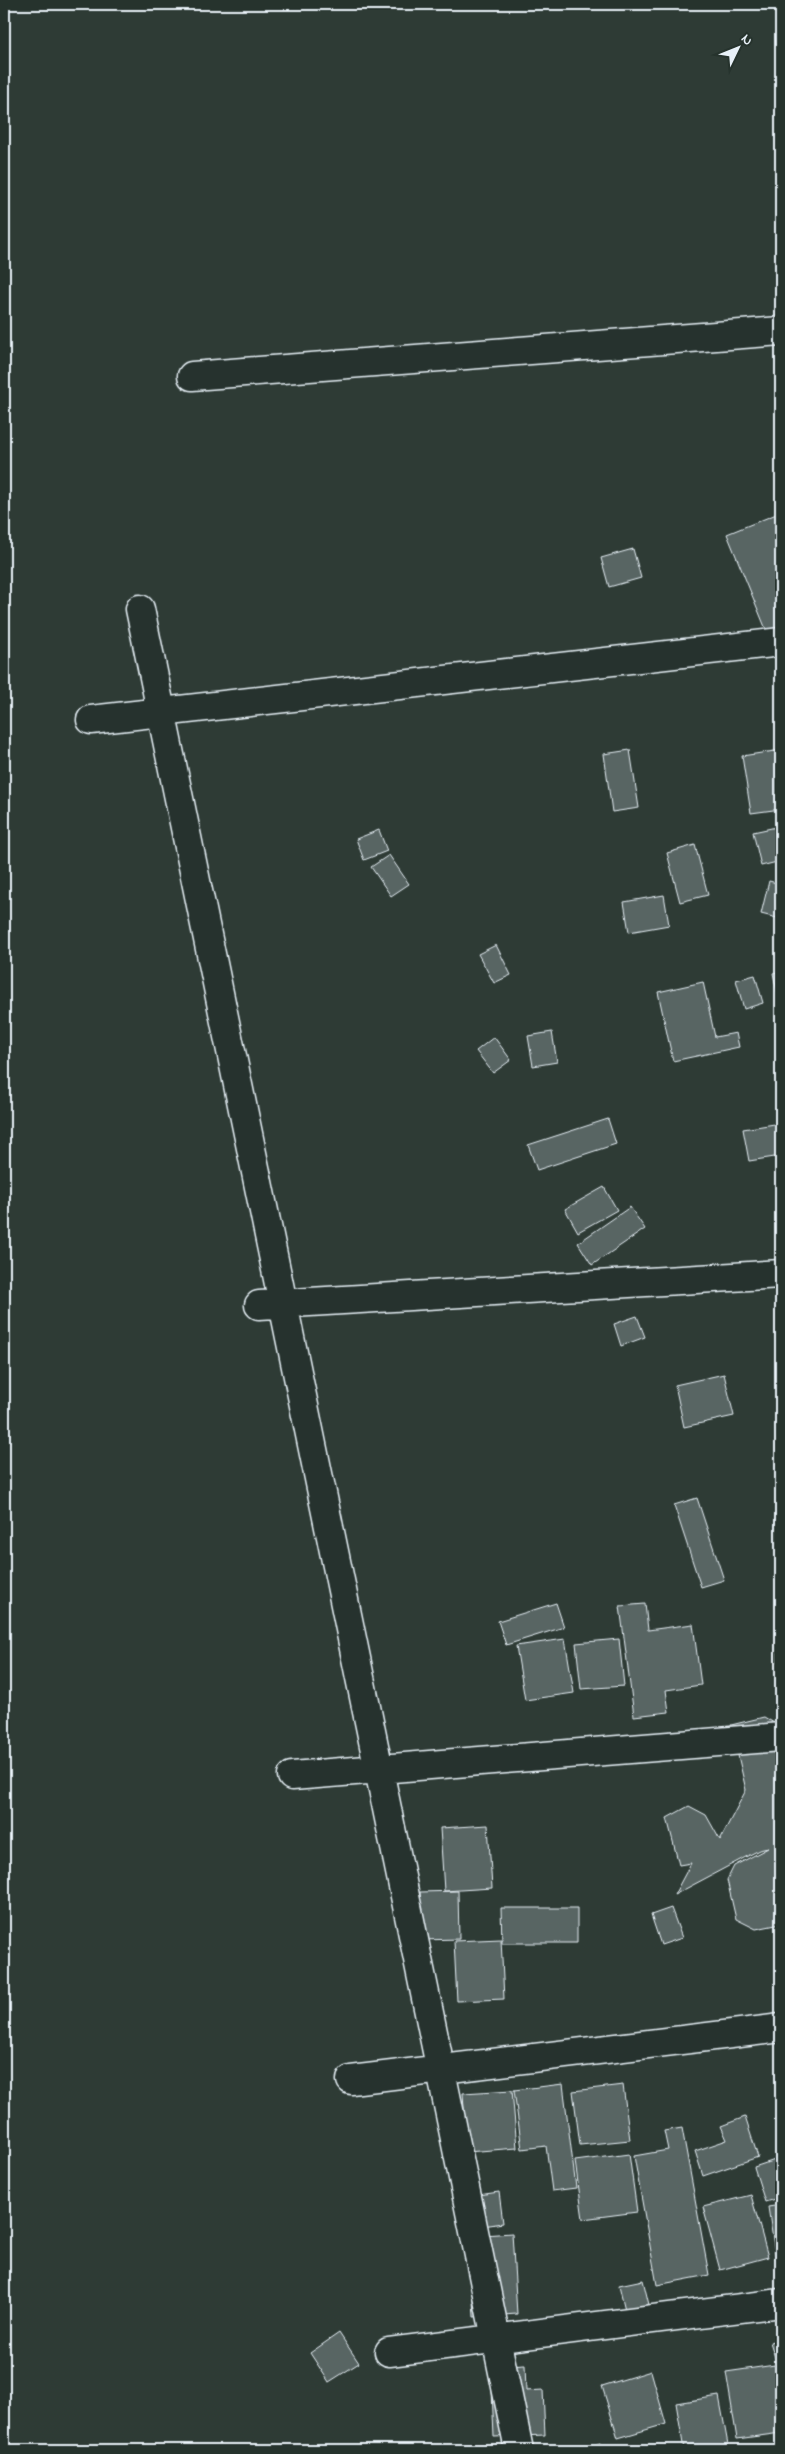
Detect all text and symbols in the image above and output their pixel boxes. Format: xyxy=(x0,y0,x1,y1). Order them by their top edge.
north arrow xyxy=(712,22,762,72)
text: N xyxy=(736,30,757,51)

